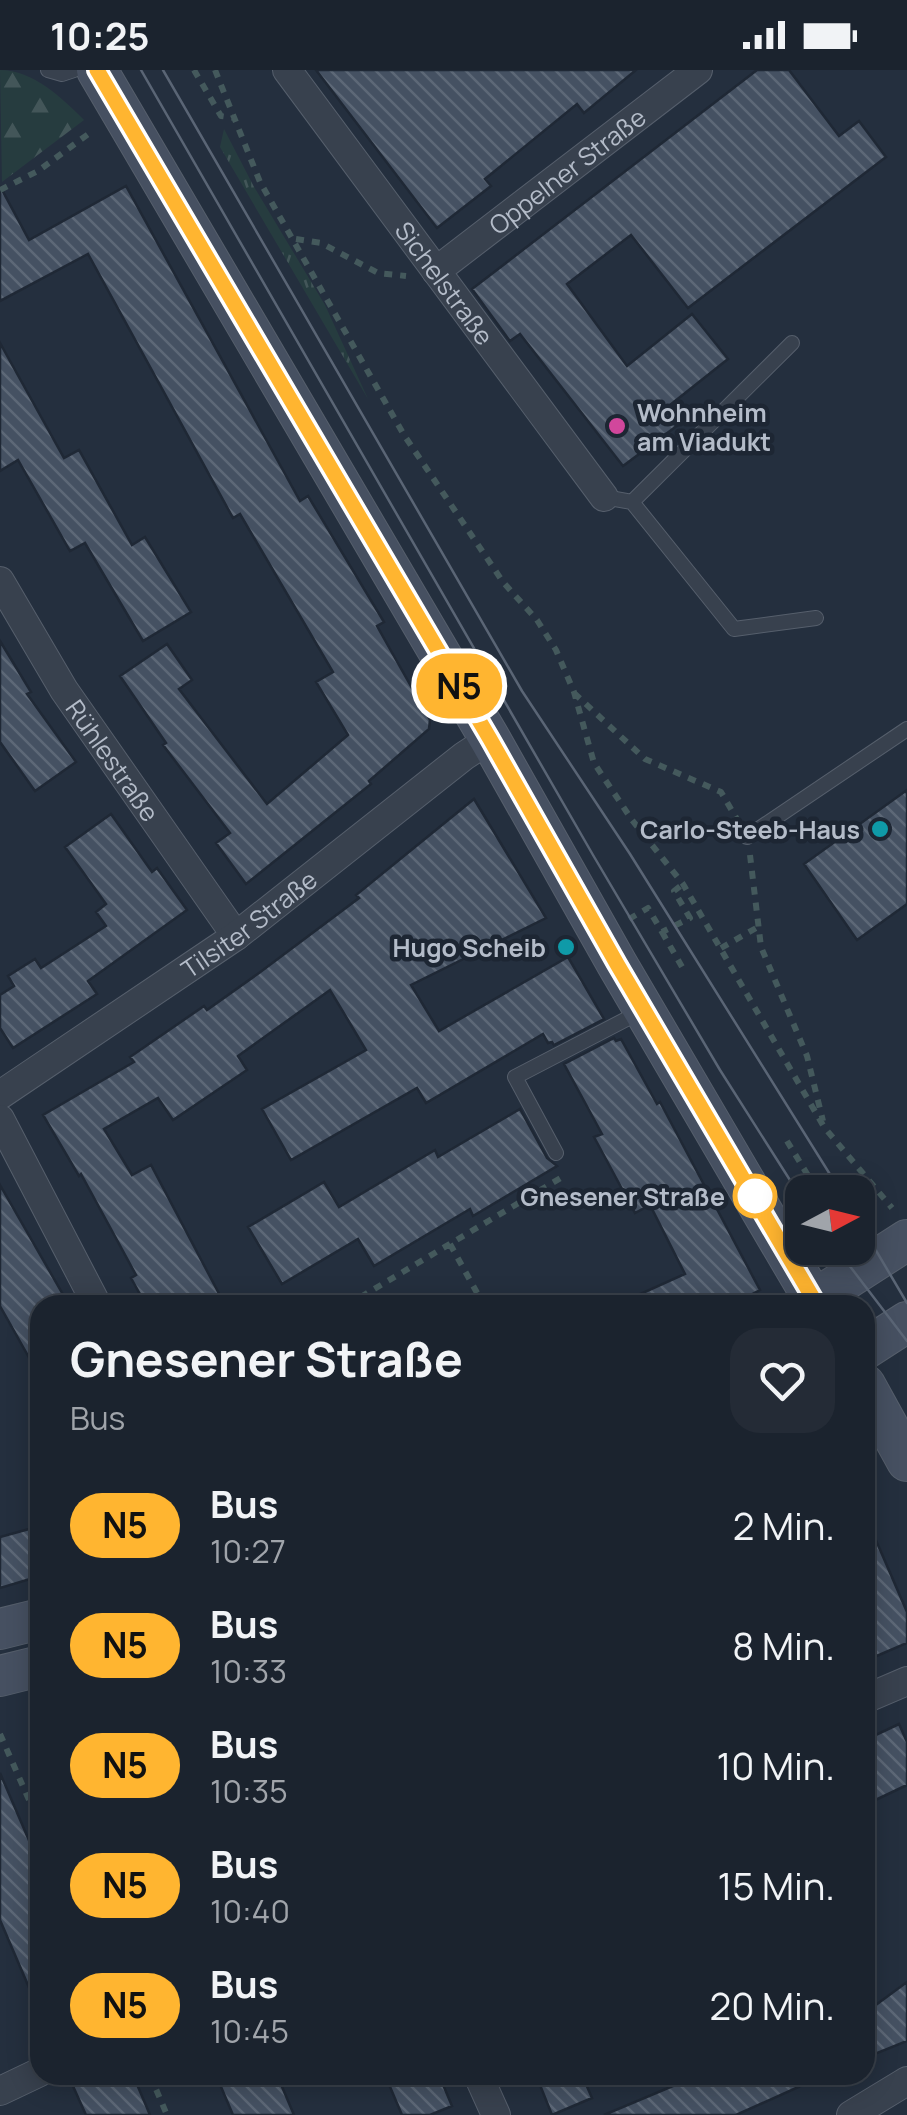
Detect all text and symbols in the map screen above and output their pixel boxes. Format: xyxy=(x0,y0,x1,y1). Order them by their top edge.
text: 10:25 xyxy=(50,9,150,61)
street label: Oppelner Straße xyxy=(481,99,653,242)
street label: Sichelstraße xyxy=(388,214,502,352)
place label: Wohnheim am Viadukt xyxy=(637,395,771,459)
marker: Wohnheim am Viadukt xyxy=(606,415,628,437)
line badge: N5 xyxy=(414,654,504,718)
text: N5 xyxy=(436,662,482,710)
street label: Rühlestraße xyxy=(58,692,168,828)
place label: Carlo-Steeb-Haus xyxy=(640,812,860,847)
marker: Carlo-Steeb-Haus xyxy=(869,818,891,840)
street label: Tilsiter Straße xyxy=(174,862,324,986)
place label: Hugo Scheib xyxy=(393,930,546,965)
marker: Hugo Scheib xyxy=(555,936,577,958)
marker: Gnesener Straße xyxy=(734,1175,776,1217)
north arrow xyxy=(785,1175,875,1265)
map controls xyxy=(785,1175,875,1265)
place label: Gnesener Straße xyxy=(520,1179,725,1214)
text: Gnesener Straße xyxy=(70,1326,463,1391)
button: heart xyxy=(730,1328,835,1433)
text: Bus xyxy=(70,1396,125,1440)
text: Bus xyxy=(210,1477,278,1529)
text: 2 Min. xyxy=(733,1499,835,1551)
text: N5 xyxy=(102,1501,148,1549)
text: 10:27 xyxy=(210,1529,286,1573)
text: Bus xyxy=(210,1597,278,1649)
text: 8 Min. xyxy=(732,1619,835,1671)
text: N5 xyxy=(102,1621,148,1669)
text: 10:33 xyxy=(210,1649,287,1693)
text: Bus xyxy=(210,1717,278,1769)
text: 10 Min. xyxy=(716,1739,835,1791)
text: N5 xyxy=(102,1741,148,1789)
text: 10:35 xyxy=(210,1769,288,1813)
text: Bus xyxy=(210,1837,278,1889)
text: 15 Min. xyxy=(718,1859,835,1911)
text: N5 xyxy=(102,1861,148,1909)
text: 10:40 xyxy=(210,1889,290,1933)
text: Bus xyxy=(210,1957,278,2009)
text: 20 Min. xyxy=(710,1979,835,2031)
text: N5 xyxy=(102,1981,148,2029)
text: 10:45 xyxy=(210,2009,289,2053)

